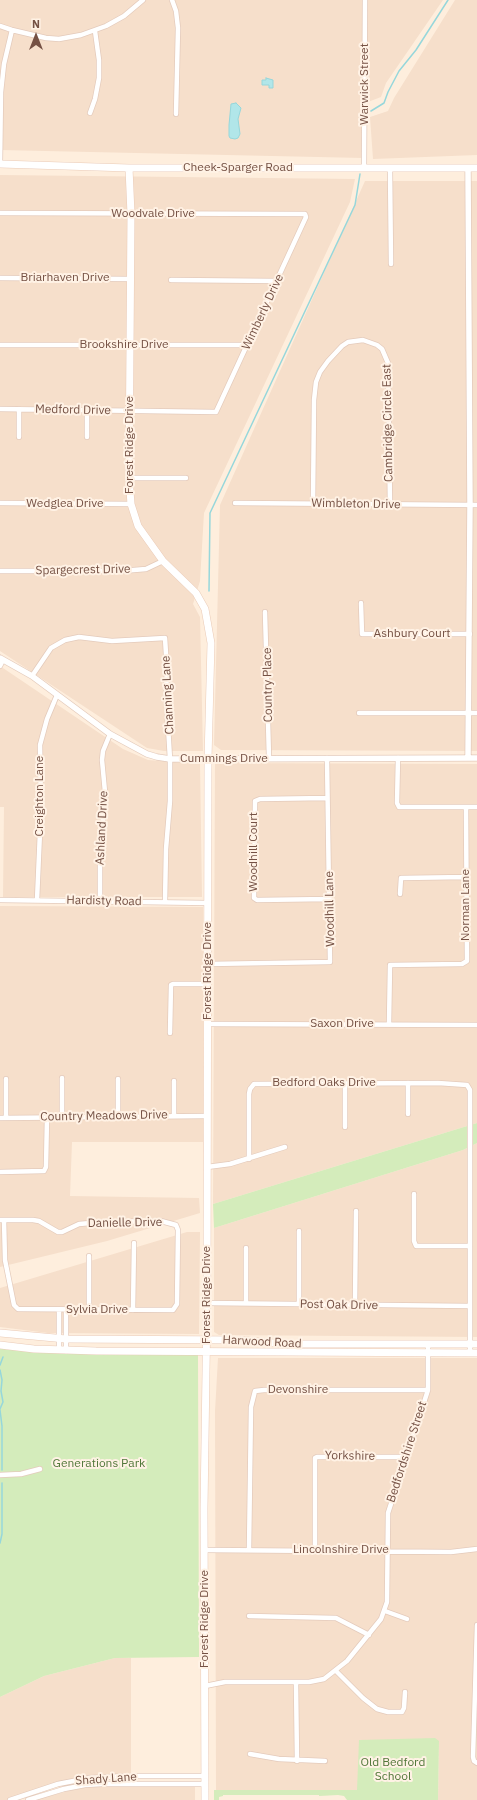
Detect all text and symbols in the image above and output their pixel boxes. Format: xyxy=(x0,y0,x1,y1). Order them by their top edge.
north arrow xyxy=(16,16,56,56)
text: N xyxy=(32,17,40,31)
street label: Warwick Street xyxy=(358,43,372,125)
street label: Cheek-Sparger Road xyxy=(183,161,293,175)
street label: Woodvale Drive xyxy=(111,207,195,221)
street label: Briarhaven Drive xyxy=(20,271,110,285)
street label: Wimberly Drive xyxy=(239,272,287,352)
street label: Brookshire Drive xyxy=(79,338,169,352)
street label: Cambridge Circle East xyxy=(380,364,396,482)
street label: Forest Ridge Drive xyxy=(123,396,137,494)
street label: Medford Drive xyxy=(35,402,111,418)
street label: Wimbleton Drive xyxy=(311,496,401,512)
street label: Wedglea Drive xyxy=(26,497,104,511)
street label: Spargecrest Drive xyxy=(35,562,131,578)
street label: Ashbury Court xyxy=(373,627,451,641)
street label: Country Place xyxy=(260,647,276,723)
street label: Channing Lane xyxy=(159,655,177,735)
street label: Cummings Drive xyxy=(180,752,268,766)
street label: Creighton Lane xyxy=(33,756,47,836)
street label: Ashland Drive xyxy=(93,790,111,866)
street label: Woodhill Court xyxy=(247,812,261,892)
street label: Norman Lane xyxy=(459,869,473,941)
street label: Woodhill Lane xyxy=(322,871,338,947)
street label: Hardisty Road xyxy=(66,893,142,909)
street label: Forest Ridge Drive xyxy=(201,922,215,1020)
street label: Saxon Drive xyxy=(310,1017,374,1031)
street label: Bedford Oaks Drive xyxy=(272,1076,376,1090)
street label: Country Meadows Drive xyxy=(40,1108,168,1124)
street label: Danielle Drive xyxy=(88,1215,162,1231)
street label: Forest Ridge Drive xyxy=(200,1246,214,1344)
street label: Post Oak Drive xyxy=(300,1297,378,1313)
street label: Sylvia Drive xyxy=(66,1303,128,1317)
street label: Harwood Road xyxy=(222,1333,302,1351)
street label: Devonshire xyxy=(268,1383,328,1397)
street label: Bedfordshire Street xyxy=(384,1400,430,1504)
street label: Yorkshire xyxy=(325,1448,375,1464)
park label: Generations Park xyxy=(53,1457,145,1471)
street label: Lincolnshire Drive xyxy=(293,1543,389,1557)
street label: Forest Ridge Drive xyxy=(198,1570,212,1668)
park label: Old Bedford School xyxy=(361,1756,425,1784)
street label: Shady Lane xyxy=(75,1770,137,1788)

